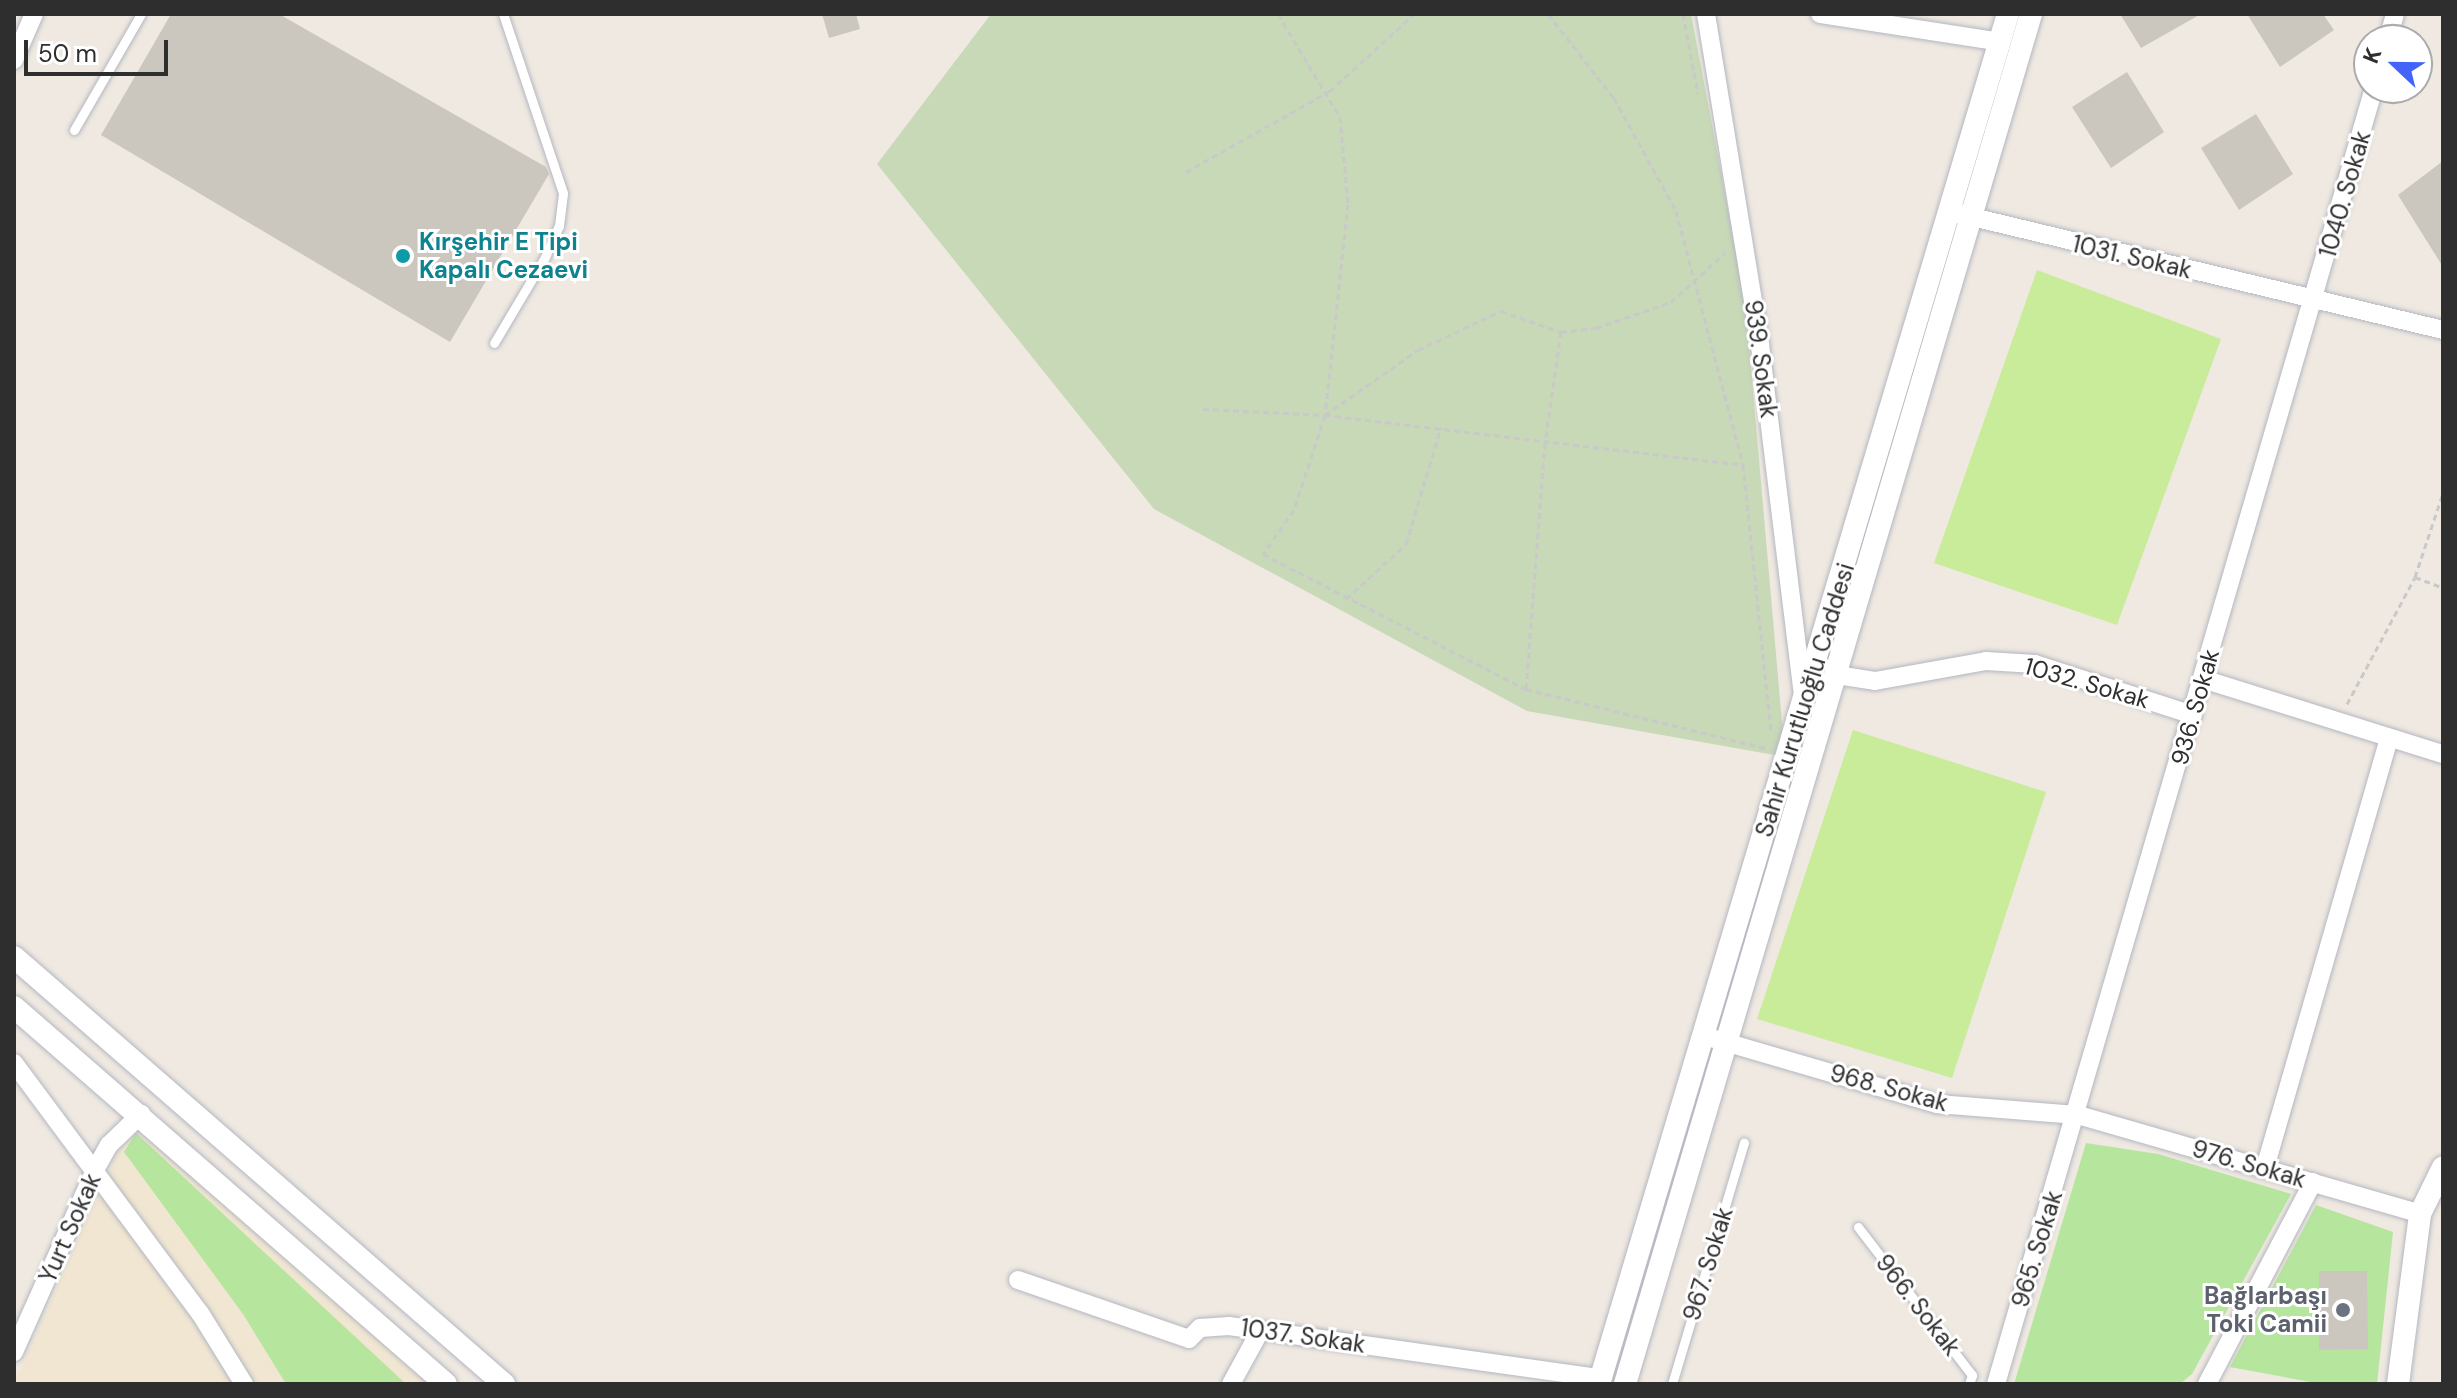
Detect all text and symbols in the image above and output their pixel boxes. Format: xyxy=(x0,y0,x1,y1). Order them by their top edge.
scale bar xyxy=(28,24,172,74)
north arrow xyxy=(2353,24,2433,104)
text: 50 m xyxy=(38,38,97,69)
text: K xyxy=(2356,43,2388,68)
street label: 1040. Sokak xyxy=(2313,127,2377,261)
place label: Kırşehir E Tipi Kapalı Cezaevi xyxy=(419,228,588,284)
street label: 1031. Sokak xyxy=(2070,229,2194,285)
marker: Kırşehir E Tipi Kapalı Cezaevi xyxy=(394,247,412,265)
street label: 939. Sokak xyxy=(1738,298,1784,420)
street label: Sahir Kurutluoğlu Caddesi xyxy=(1750,560,1860,840)
street label: 936. Sokak xyxy=(2165,646,2225,768)
street label: 1032. Sokak xyxy=(2021,651,2153,715)
street label: 968. Sokak xyxy=(1827,1058,1951,1118)
street label: 976. Sokak xyxy=(2189,1134,2309,1194)
street label: Yurt Sokak xyxy=(33,1169,107,1287)
street label: 965. Sokak xyxy=(2006,1187,2068,1311)
street label: 967. Sokak xyxy=(1677,1204,1739,1324)
street label: 966. Sokak xyxy=(1869,1249,1967,1361)
place label: Bağlarbaşı Toki Camii xyxy=(2204,1282,2327,1338)
marker: Bağlarbaşı Toki Camii xyxy=(2334,1301,2352,1319)
street label: 1037. Sokak xyxy=(1239,1313,1367,1359)

